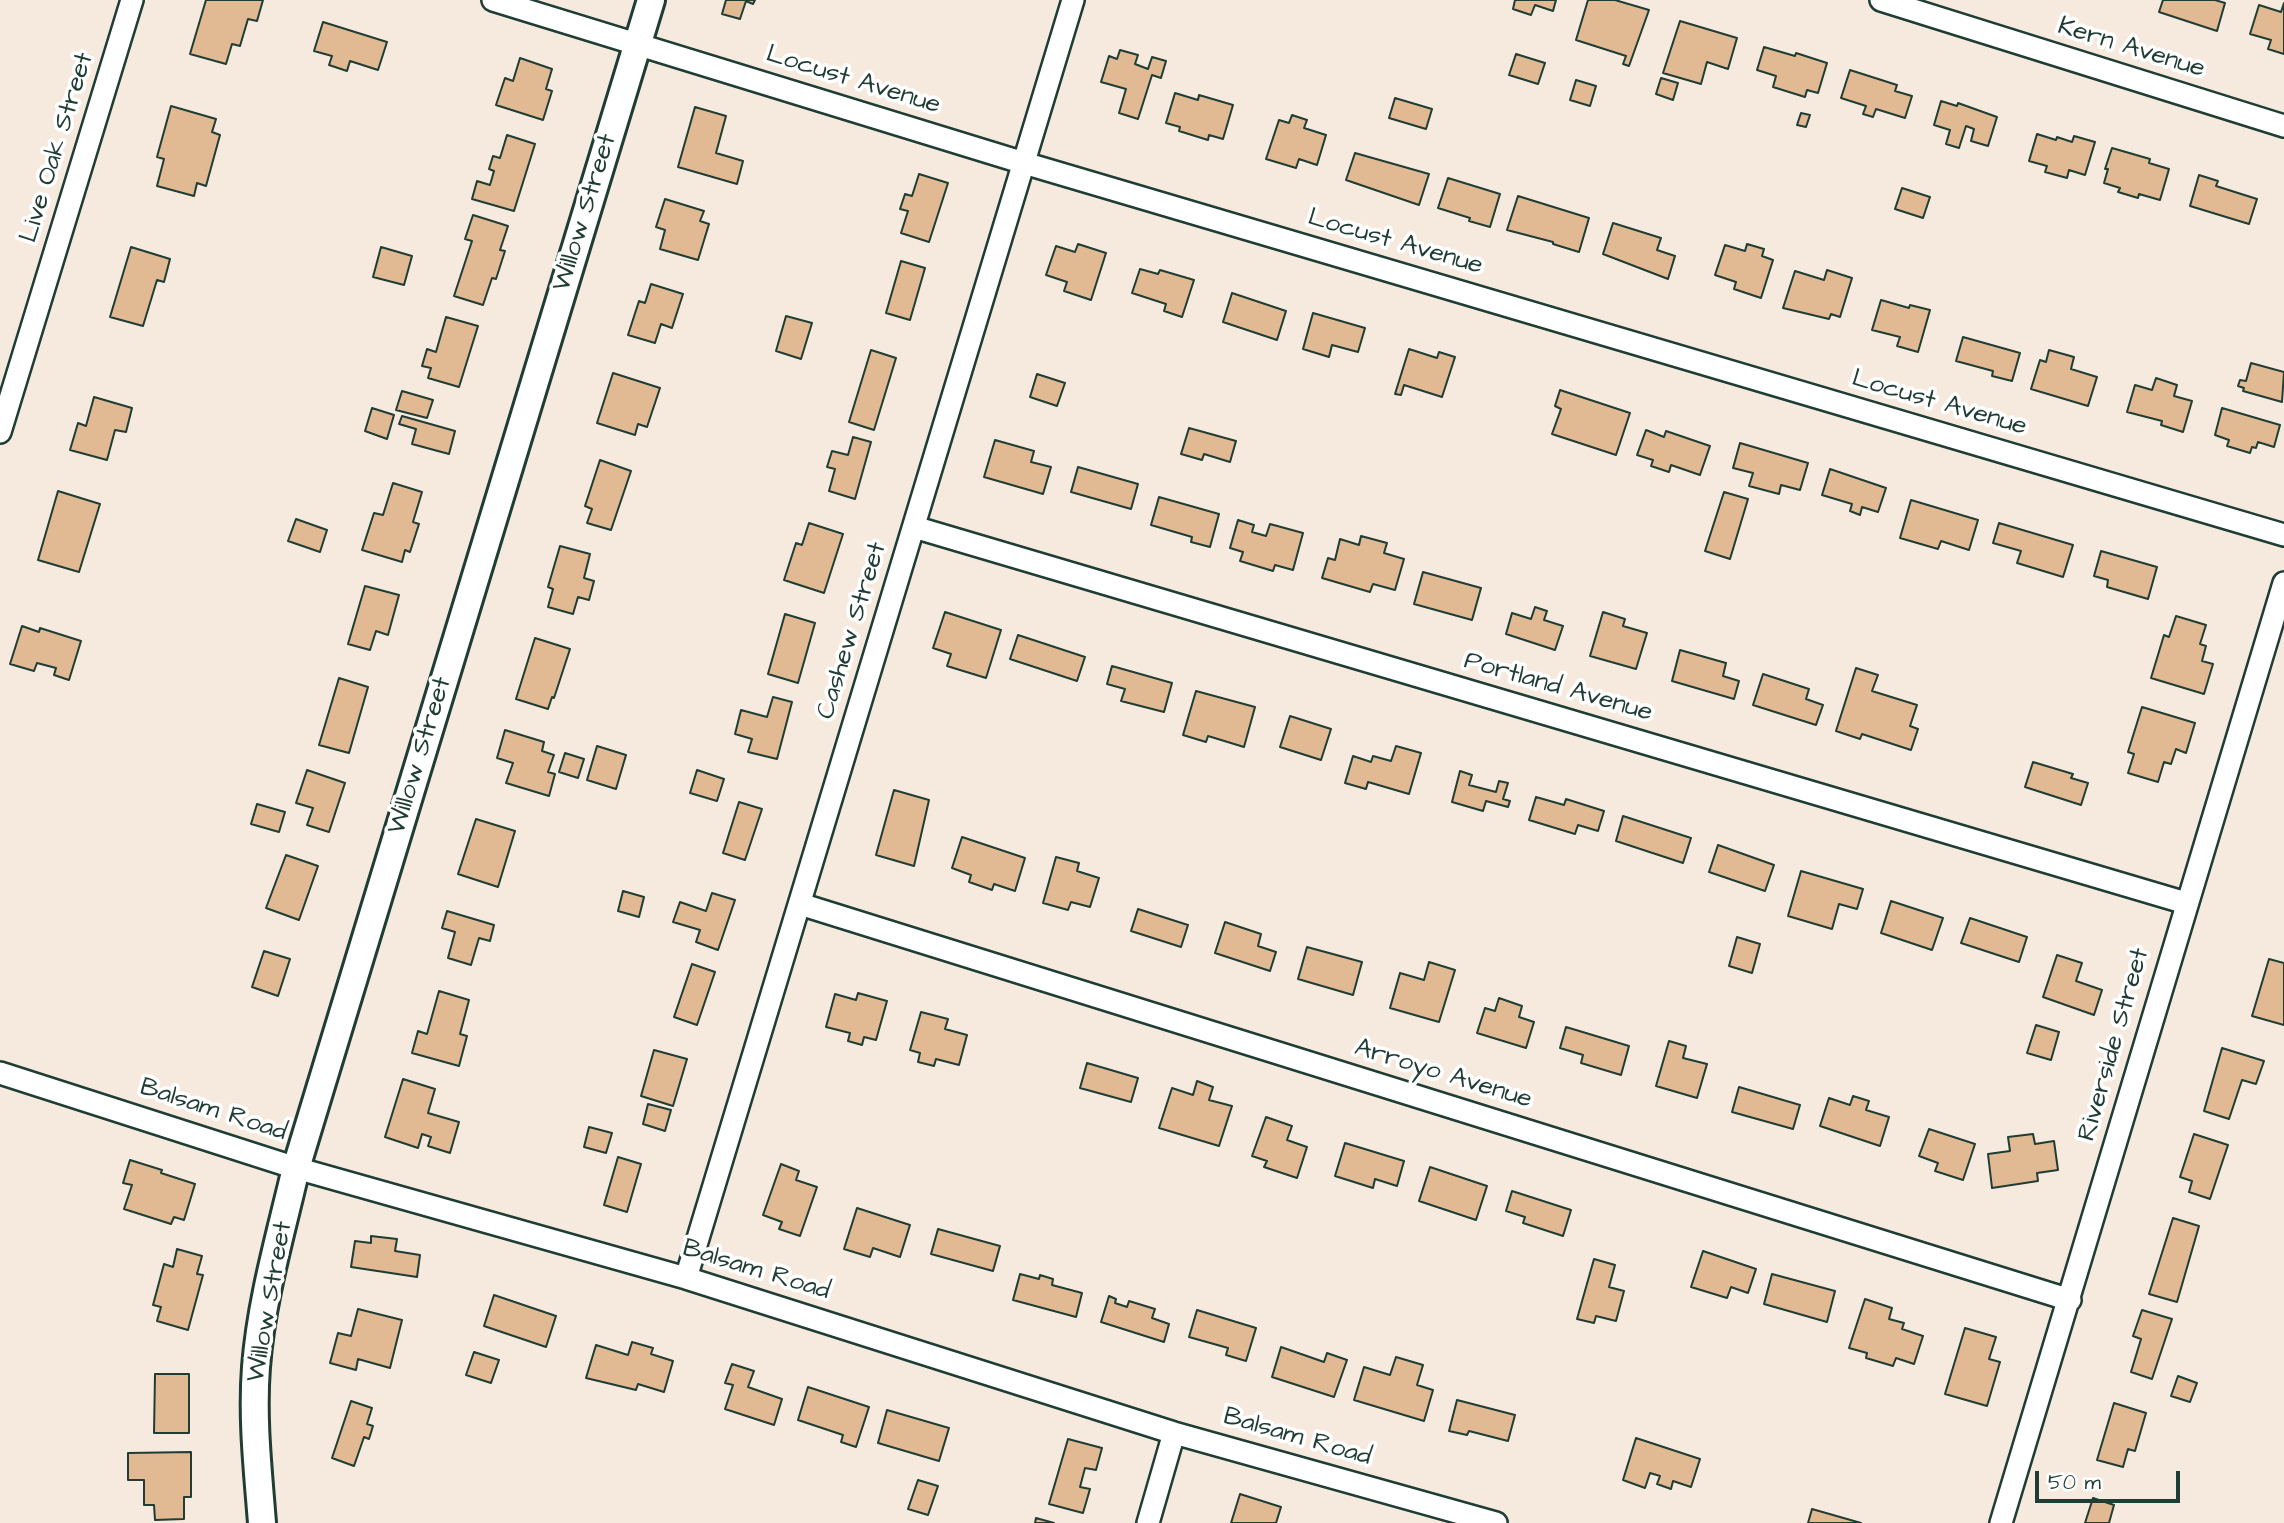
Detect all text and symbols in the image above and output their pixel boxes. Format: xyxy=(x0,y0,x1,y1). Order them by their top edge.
street label: Kern Avenue xyxy=(2054,12,2208,86)
street label: Locust Avenue xyxy=(762,40,944,122)
street label: Live Oak Street xyxy=(14,49,102,247)
street label: Willow Street xyxy=(547,131,625,295)
street label: Locust Avenue xyxy=(1304,203,1486,283)
street label: Locust Avenue xyxy=(1848,364,2030,444)
street label: Cashew Street xyxy=(811,539,895,723)
street label: Portland Avenue xyxy=(1460,646,1656,730)
street label: Willow Street xyxy=(382,674,460,838)
street label: Riverside Street xyxy=(2073,945,2157,1145)
street label: Arroyo Avenue xyxy=(1351,1033,1535,1117)
street label: Balsam Road xyxy=(136,1073,290,1149)
street label: Willow Street xyxy=(241,1219,301,1385)
street label: Balsam Road xyxy=(679,1234,833,1308)
street label: Balsam Road xyxy=(1219,1402,1375,1474)
scale bar xyxy=(2039,1456,2184,1500)
text: 50 m xyxy=(2048,1468,2101,1497)

